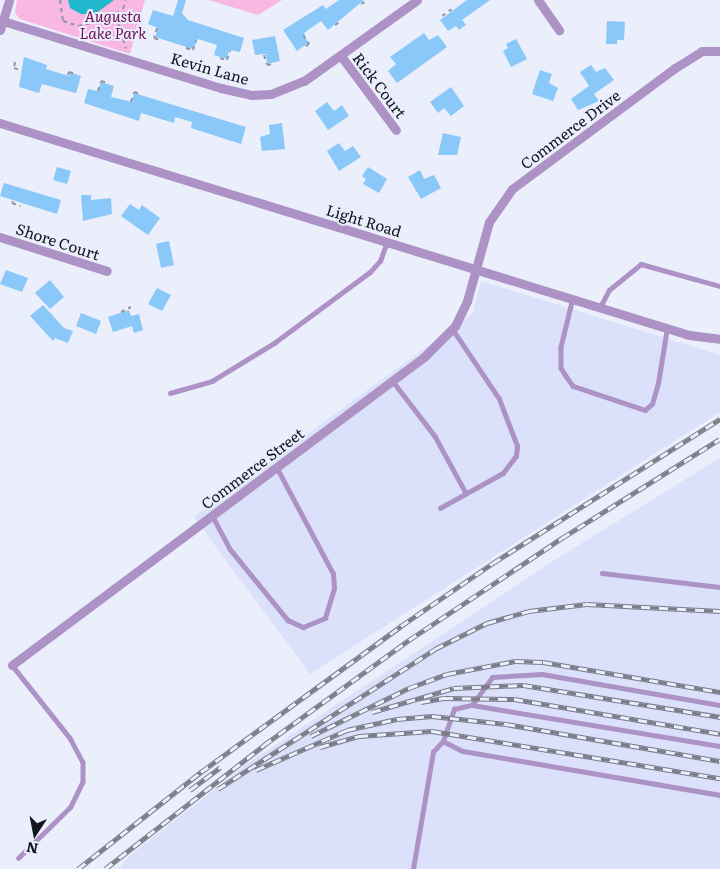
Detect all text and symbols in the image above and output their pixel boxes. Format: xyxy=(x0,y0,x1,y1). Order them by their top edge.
park label: Augusta Lake Park xyxy=(80,6,146,41)
street label: Kevin Lane xyxy=(169,48,251,88)
street label: Rick Court xyxy=(350,49,410,121)
street label: Commerce Drive xyxy=(517,86,623,172)
street label: Light Road xyxy=(324,200,404,240)
street label: Shore Court xyxy=(14,219,102,263)
street label: Commerce Street xyxy=(197,424,307,512)
north arrow xyxy=(10,809,60,859)
text: N xyxy=(24,838,40,860)

